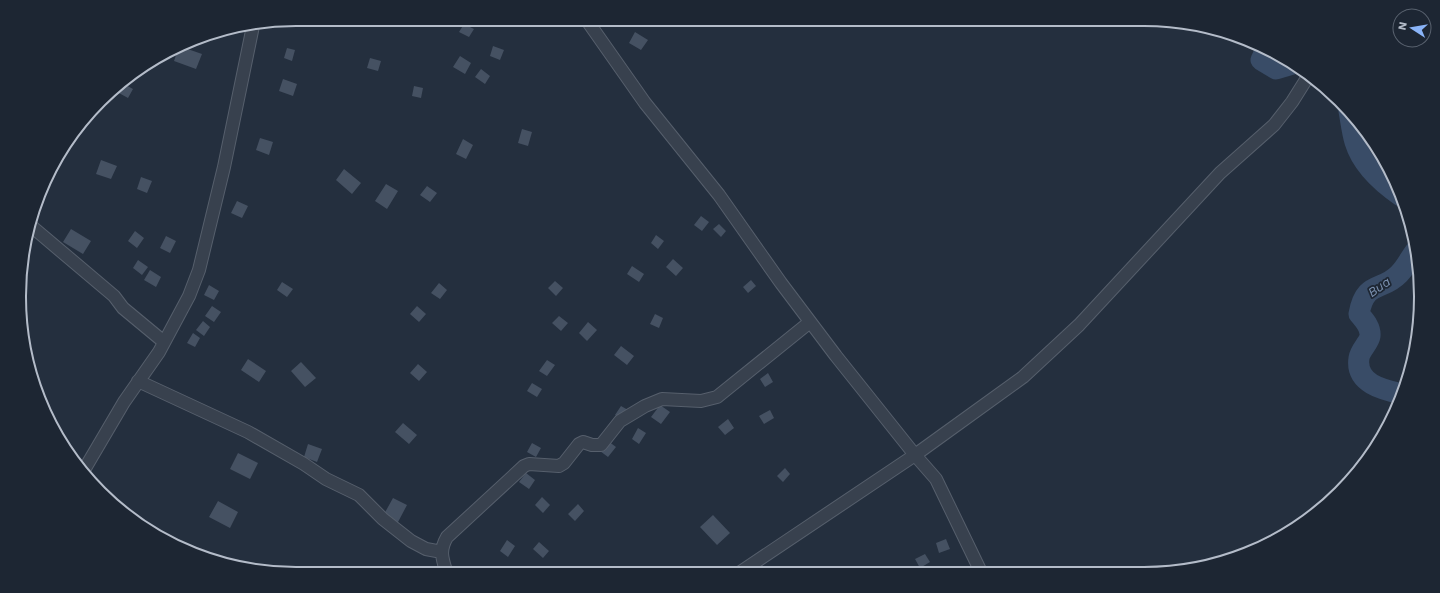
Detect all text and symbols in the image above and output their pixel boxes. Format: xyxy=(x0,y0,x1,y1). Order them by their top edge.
north arrow xyxy=(1392,8,1432,48)
text: N xyxy=(1396,21,1410,31)
water label: Bua xyxy=(1365,274,1393,300)

